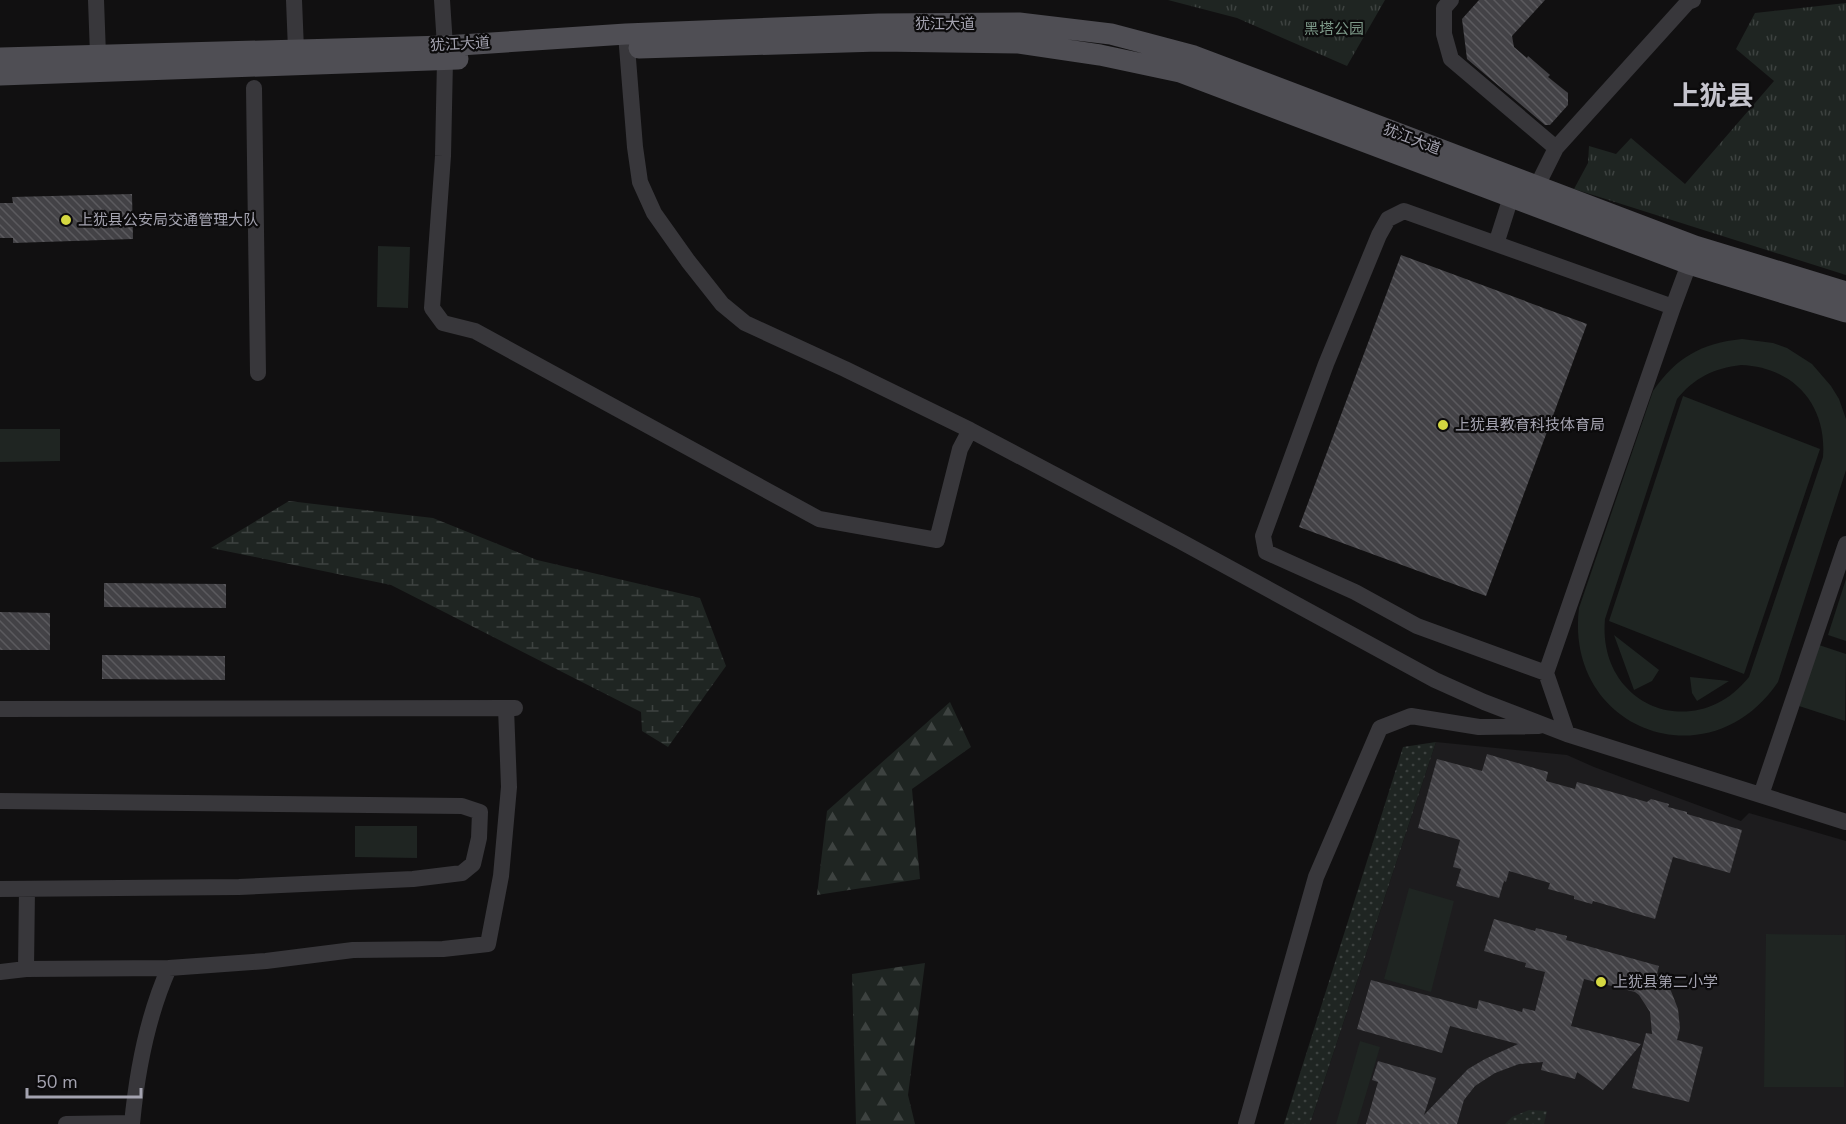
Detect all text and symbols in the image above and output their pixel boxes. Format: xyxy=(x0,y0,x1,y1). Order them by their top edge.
street label: 犹江大道 xyxy=(915,14,975,34)
park label: 黑塔公园 xyxy=(1304,19,1364,39)
street label: 犹江大道 xyxy=(430,32,490,56)
district label: 上犹县 xyxy=(1673,78,1754,115)
street label: 犹江大道 xyxy=(1380,119,1444,159)
place label: 上犹县公安局交通管理大队 xyxy=(78,210,258,230)
marker: 上犹县公安局交通管理大队 xyxy=(59,213,73,227)
place label: 上犹县教育科技体育局 xyxy=(1455,415,1605,435)
marker: 上犹县教育科技体育局 xyxy=(1436,418,1450,432)
place label: 上犹县第二小学 xyxy=(1613,972,1718,992)
marker: 上犹县第二小学 xyxy=(1594,975,1608,989)
scale bar xyxy=(27,1061,141,1099)
text: 50 m xyxy=(36,1070,78,1094)

